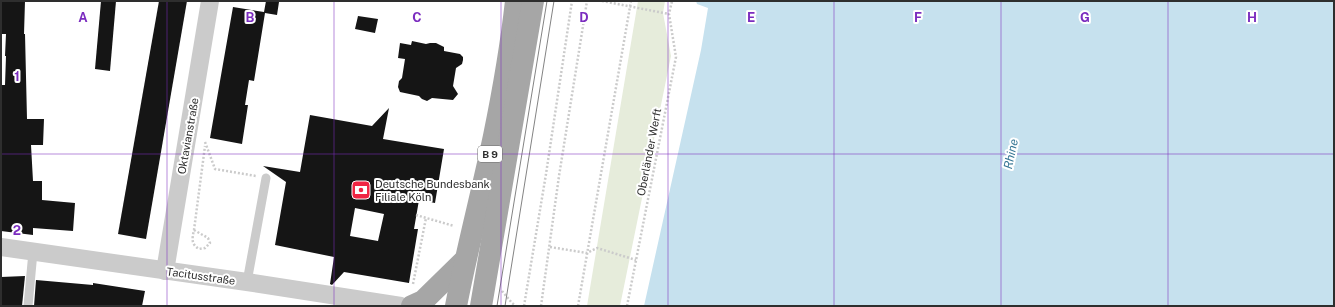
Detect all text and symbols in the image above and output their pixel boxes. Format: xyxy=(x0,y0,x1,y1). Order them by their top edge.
text: A xyxy=(78,10,88,25)
text: B xyxy=(246,10,255,25)
text: C xyxy=(412,10,422,25)
text: D xyxy=(579,10,589,25)
text: E xyxy=(747,10,755,25)
text: F xyxy=(914,10,922,25)
text: G xyxy=(1080,10,1090,25)
text: H xyxy=(1247,10,1257,25)
text: 1 xyxy=(14,69,20,84)
street label: Oktavianstraße xyxy=(175,97,201,175)
street label: Oberländer Werft xyxy=(635,107,663,197)
water label: Rhine xyxy=(1001,137,1021,171)
road number: B 9 xyxy=(478,146,502,162)
place label: Deutsche Bundesbank Filiale Köln xyxy=(375,178,490,203)
bank icon: Deutsche Bundesbank Filiale Köln xyxy=(350,179,372,201)
text: 2 xyxy=(13,223,21,238)
street label: Tacitusstraße xyxy=(166,265,236,287)

